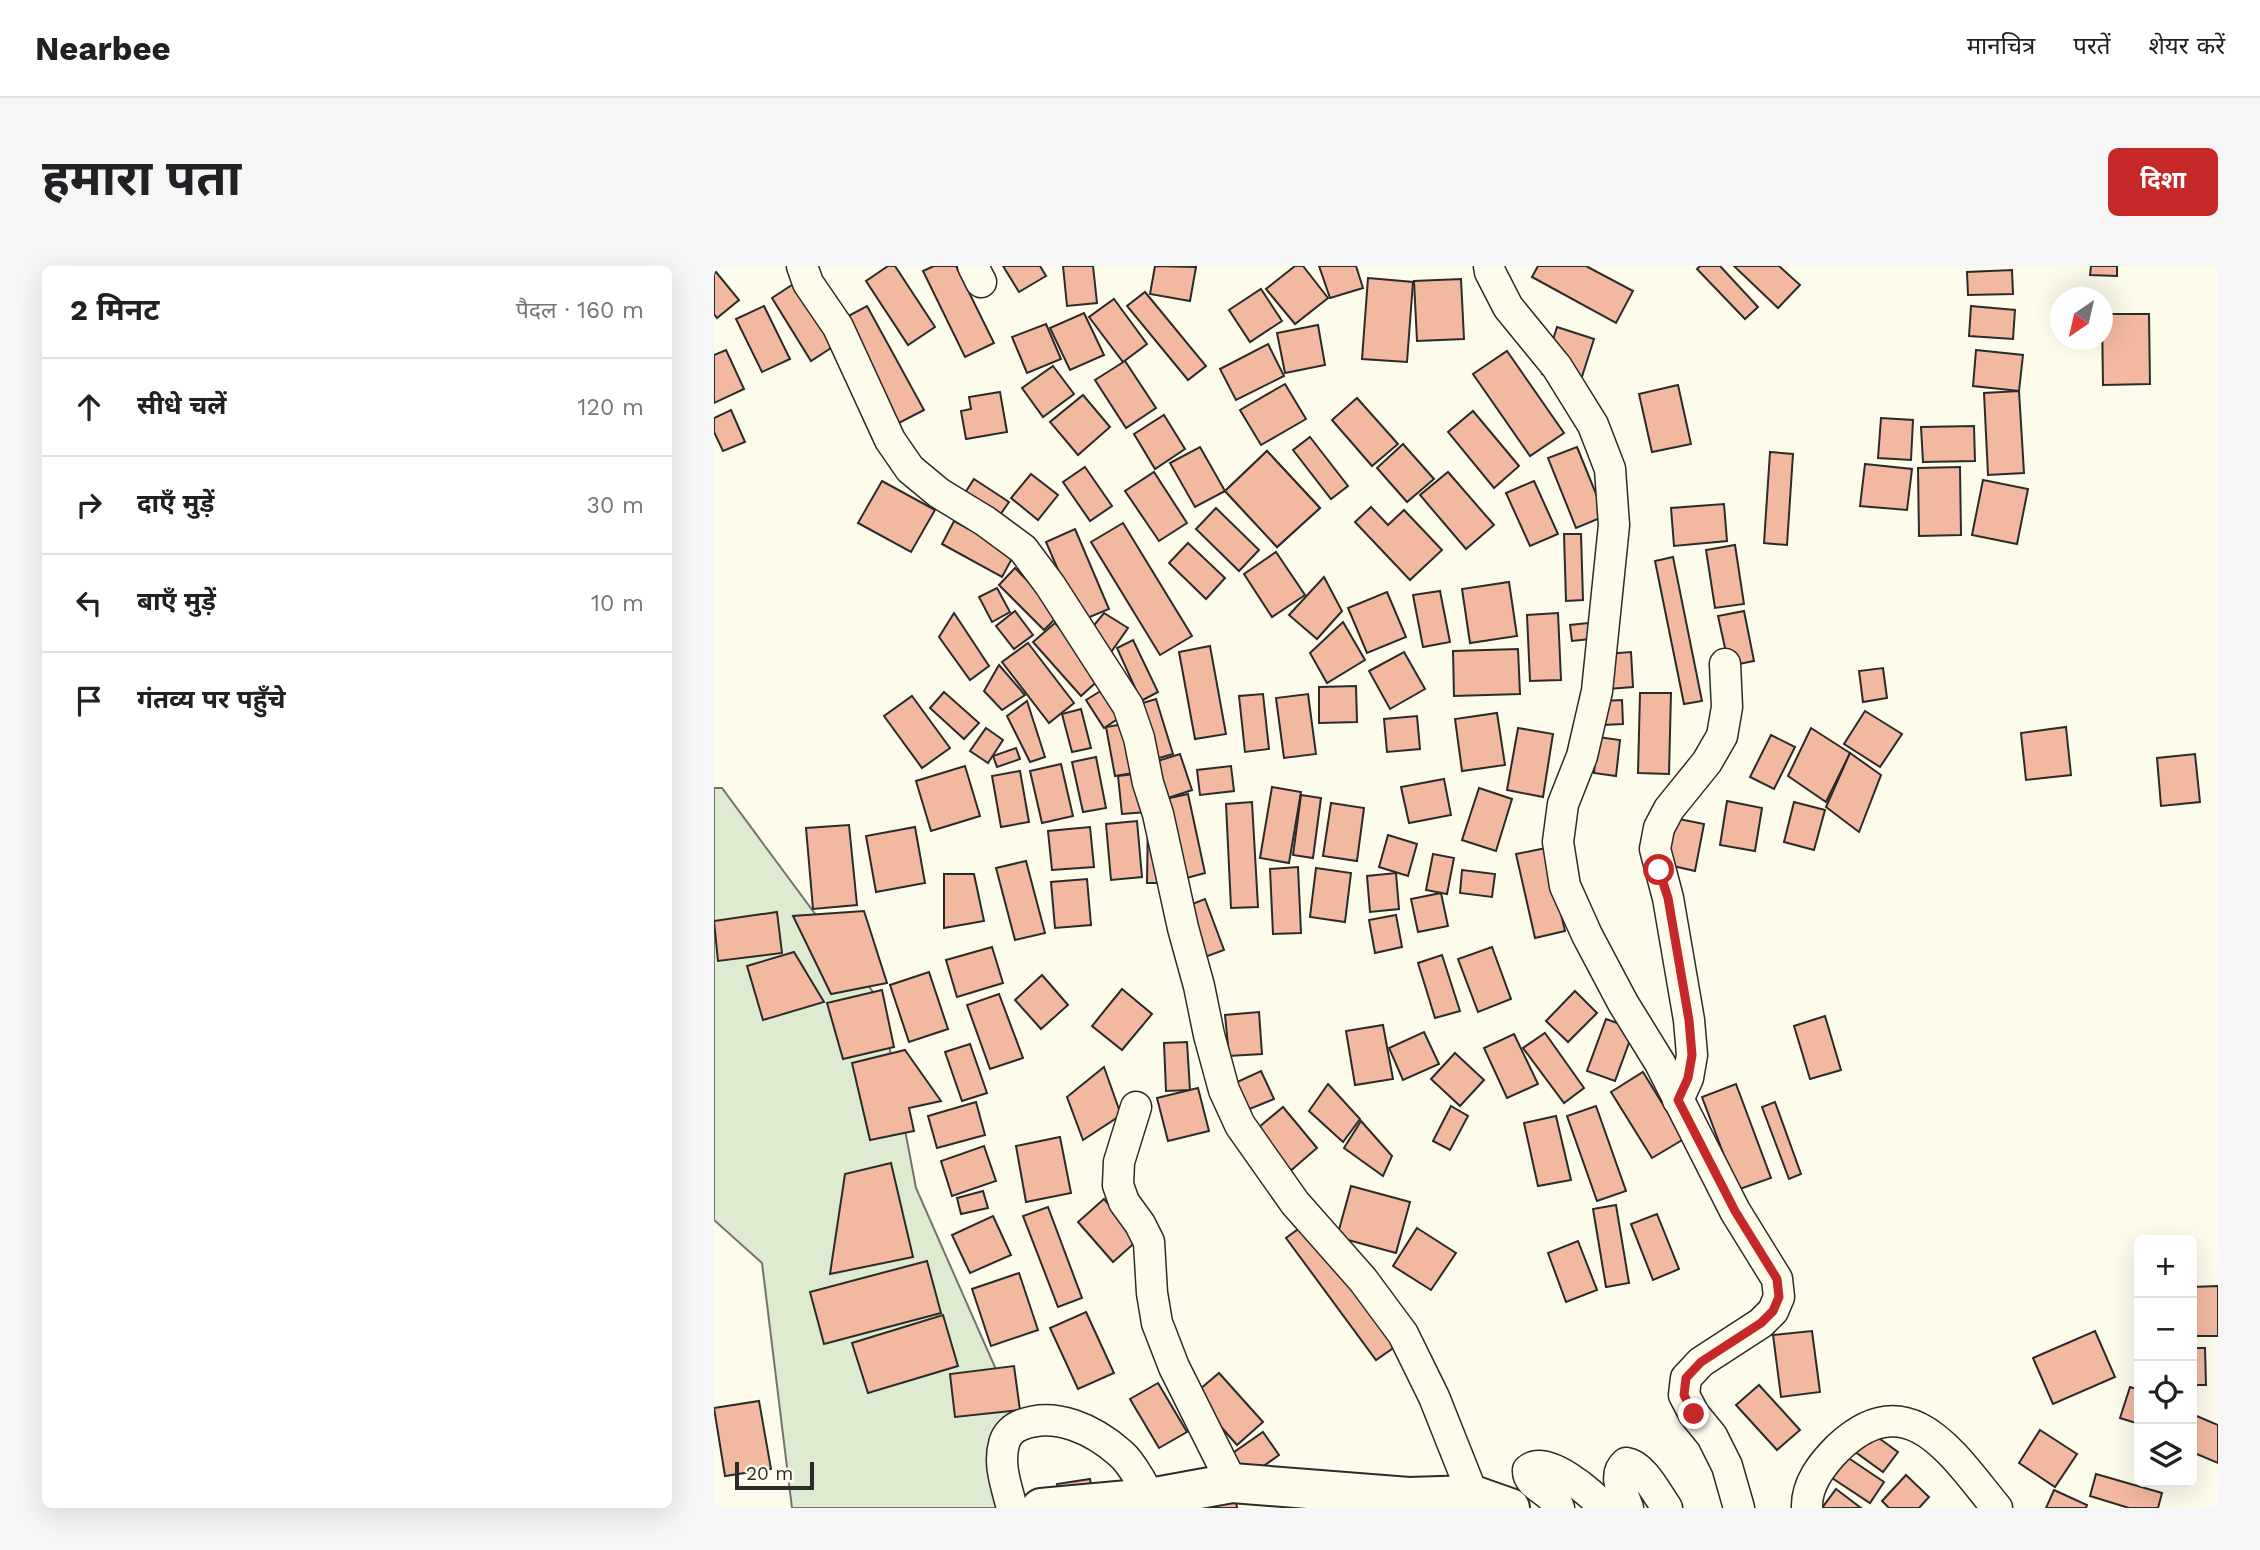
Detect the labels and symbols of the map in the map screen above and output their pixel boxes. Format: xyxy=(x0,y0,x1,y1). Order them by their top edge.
north arrow xyxy=(2050,287,2113,350)
route start xyxy=(1643,854,1674,885)
route end xyxy=(1678,1398,1709,1429)
scale bar xyxy=(735,1459,814,1491)

